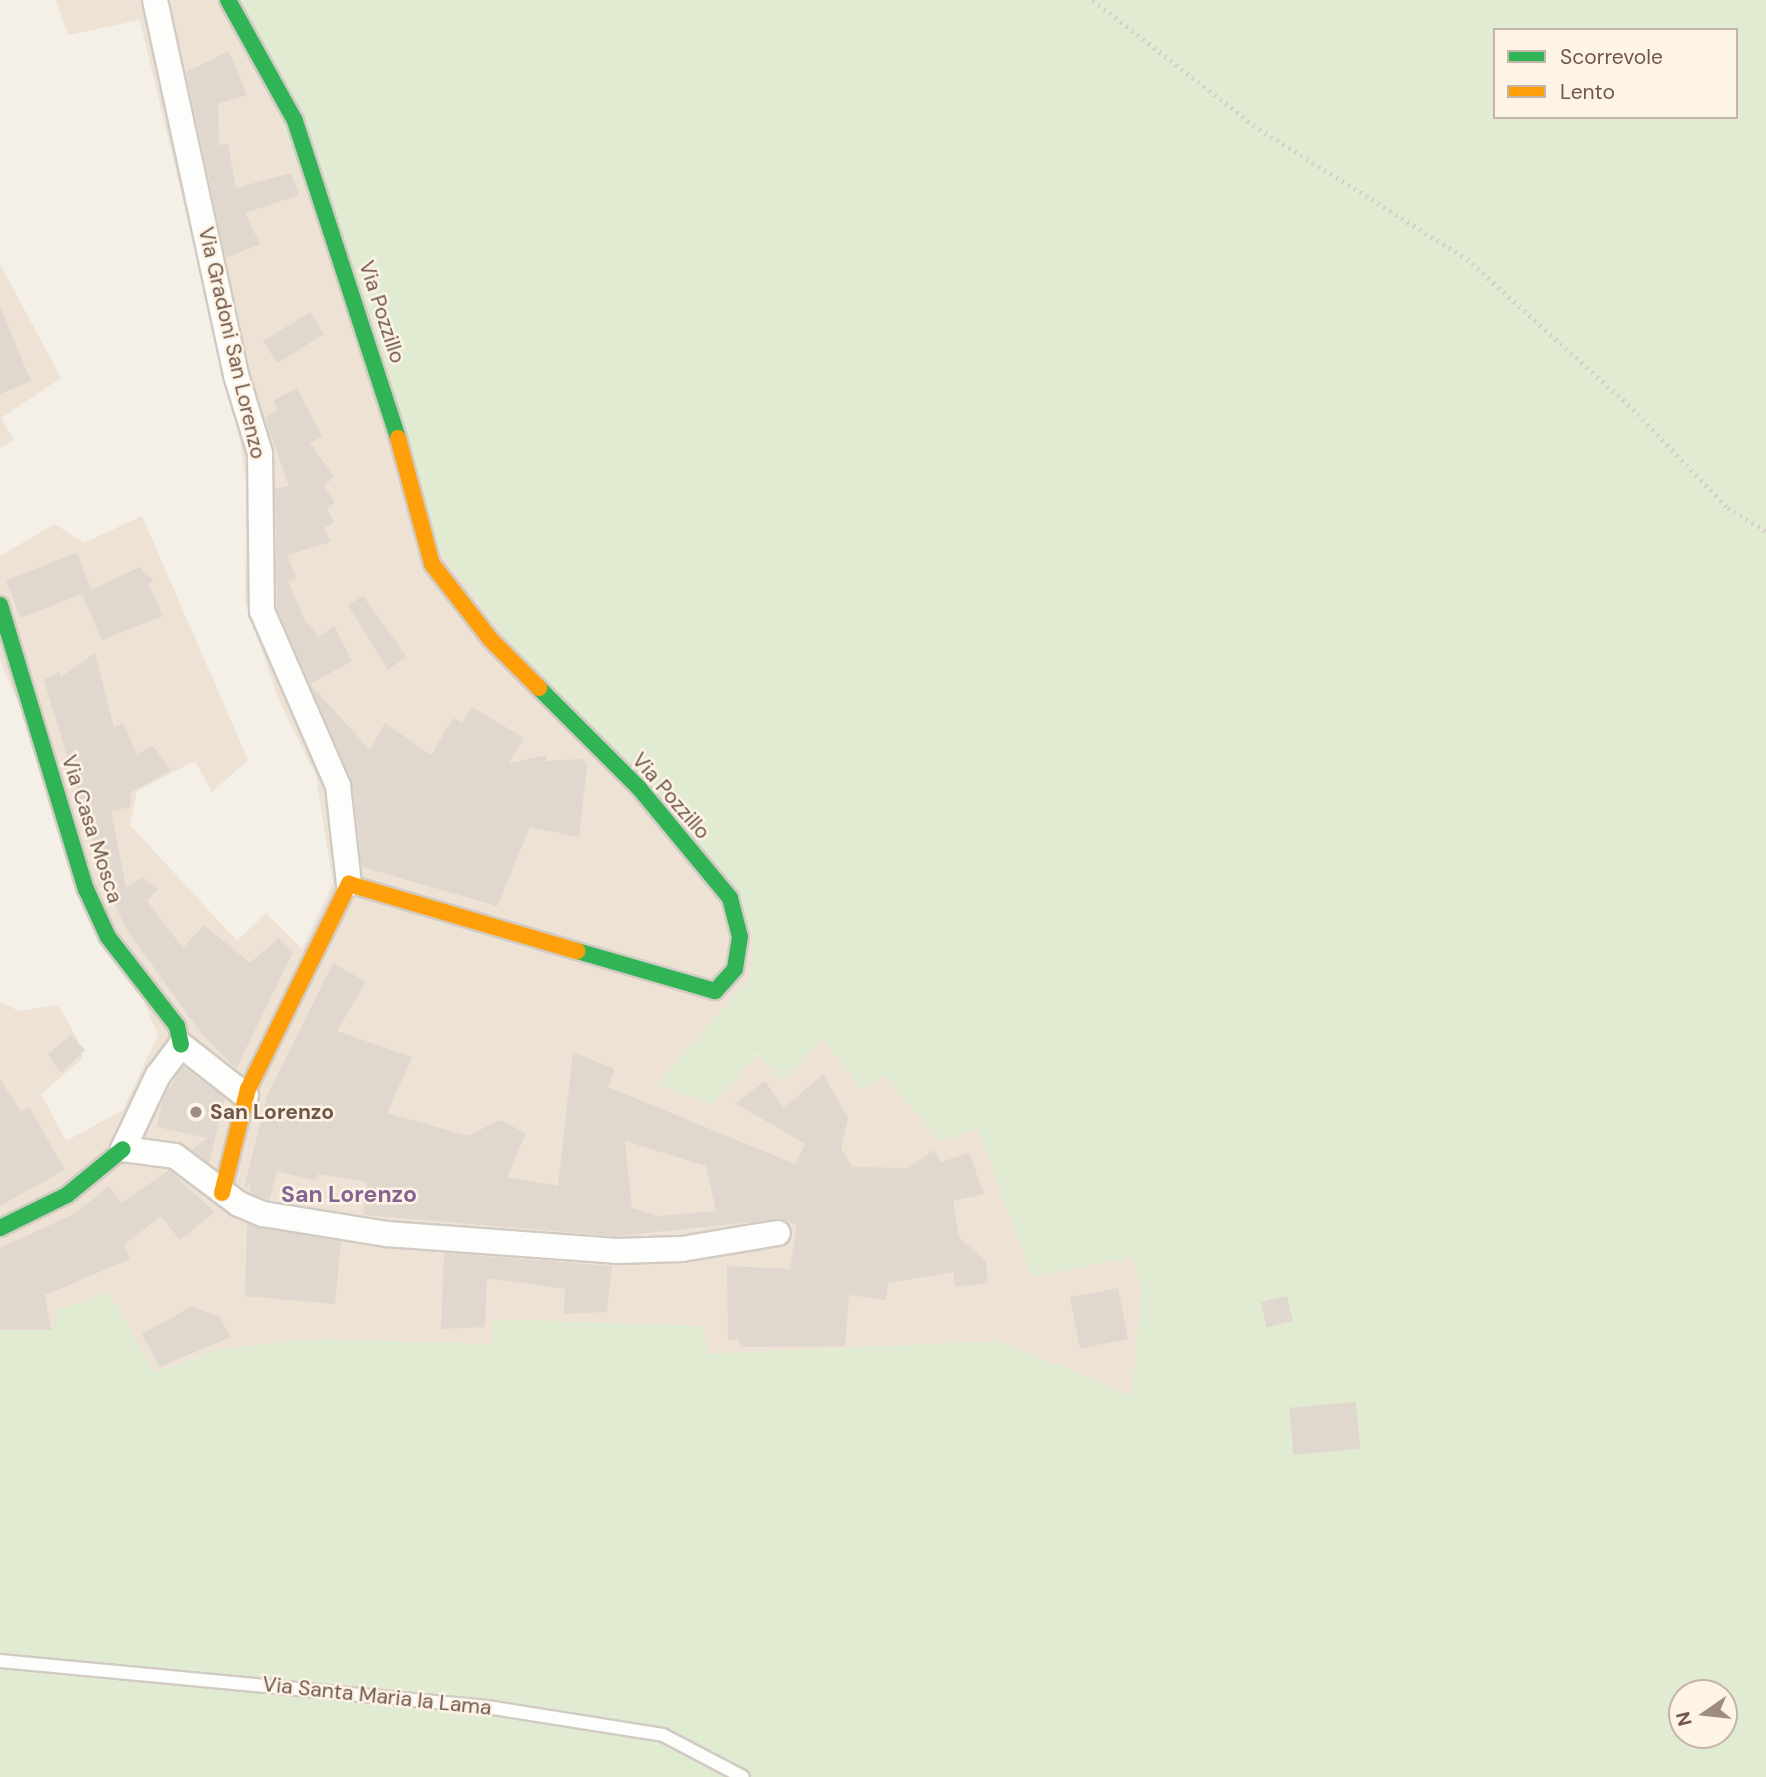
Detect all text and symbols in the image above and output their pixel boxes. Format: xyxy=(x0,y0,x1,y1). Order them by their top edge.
legend xyxy=(1493,28,1738,119)
text: Scorrevole xyxy=(1560,43,1663,71)
text: Lento xyxy=(1560,78,1615,106)
street label: Via Gradoni San Lorenzo xyxy=(193,225,271,461)
street label: Via Pozzillo xyxy=(354,258,410,366)
street label: Via Pozzillo xyxy=(627,748,715,844)
street label: Via Casa Mosca xyxy=(56,752,128,906)
place label: San Lorenzo xyxy=(210,1099,334,1125)
marker: San Lorenzo xyxy=(188,1104,204,1120)
district label: San Lorenzo xyxy=(281,1180,417,1208)
street label: Via Santa Maria la Lama xyxy=(261,1671,493,1721)
north arrow xyxy=(1668,1679,1738,1749)
text: N xyxy=(1670,1709,1698,1728)

